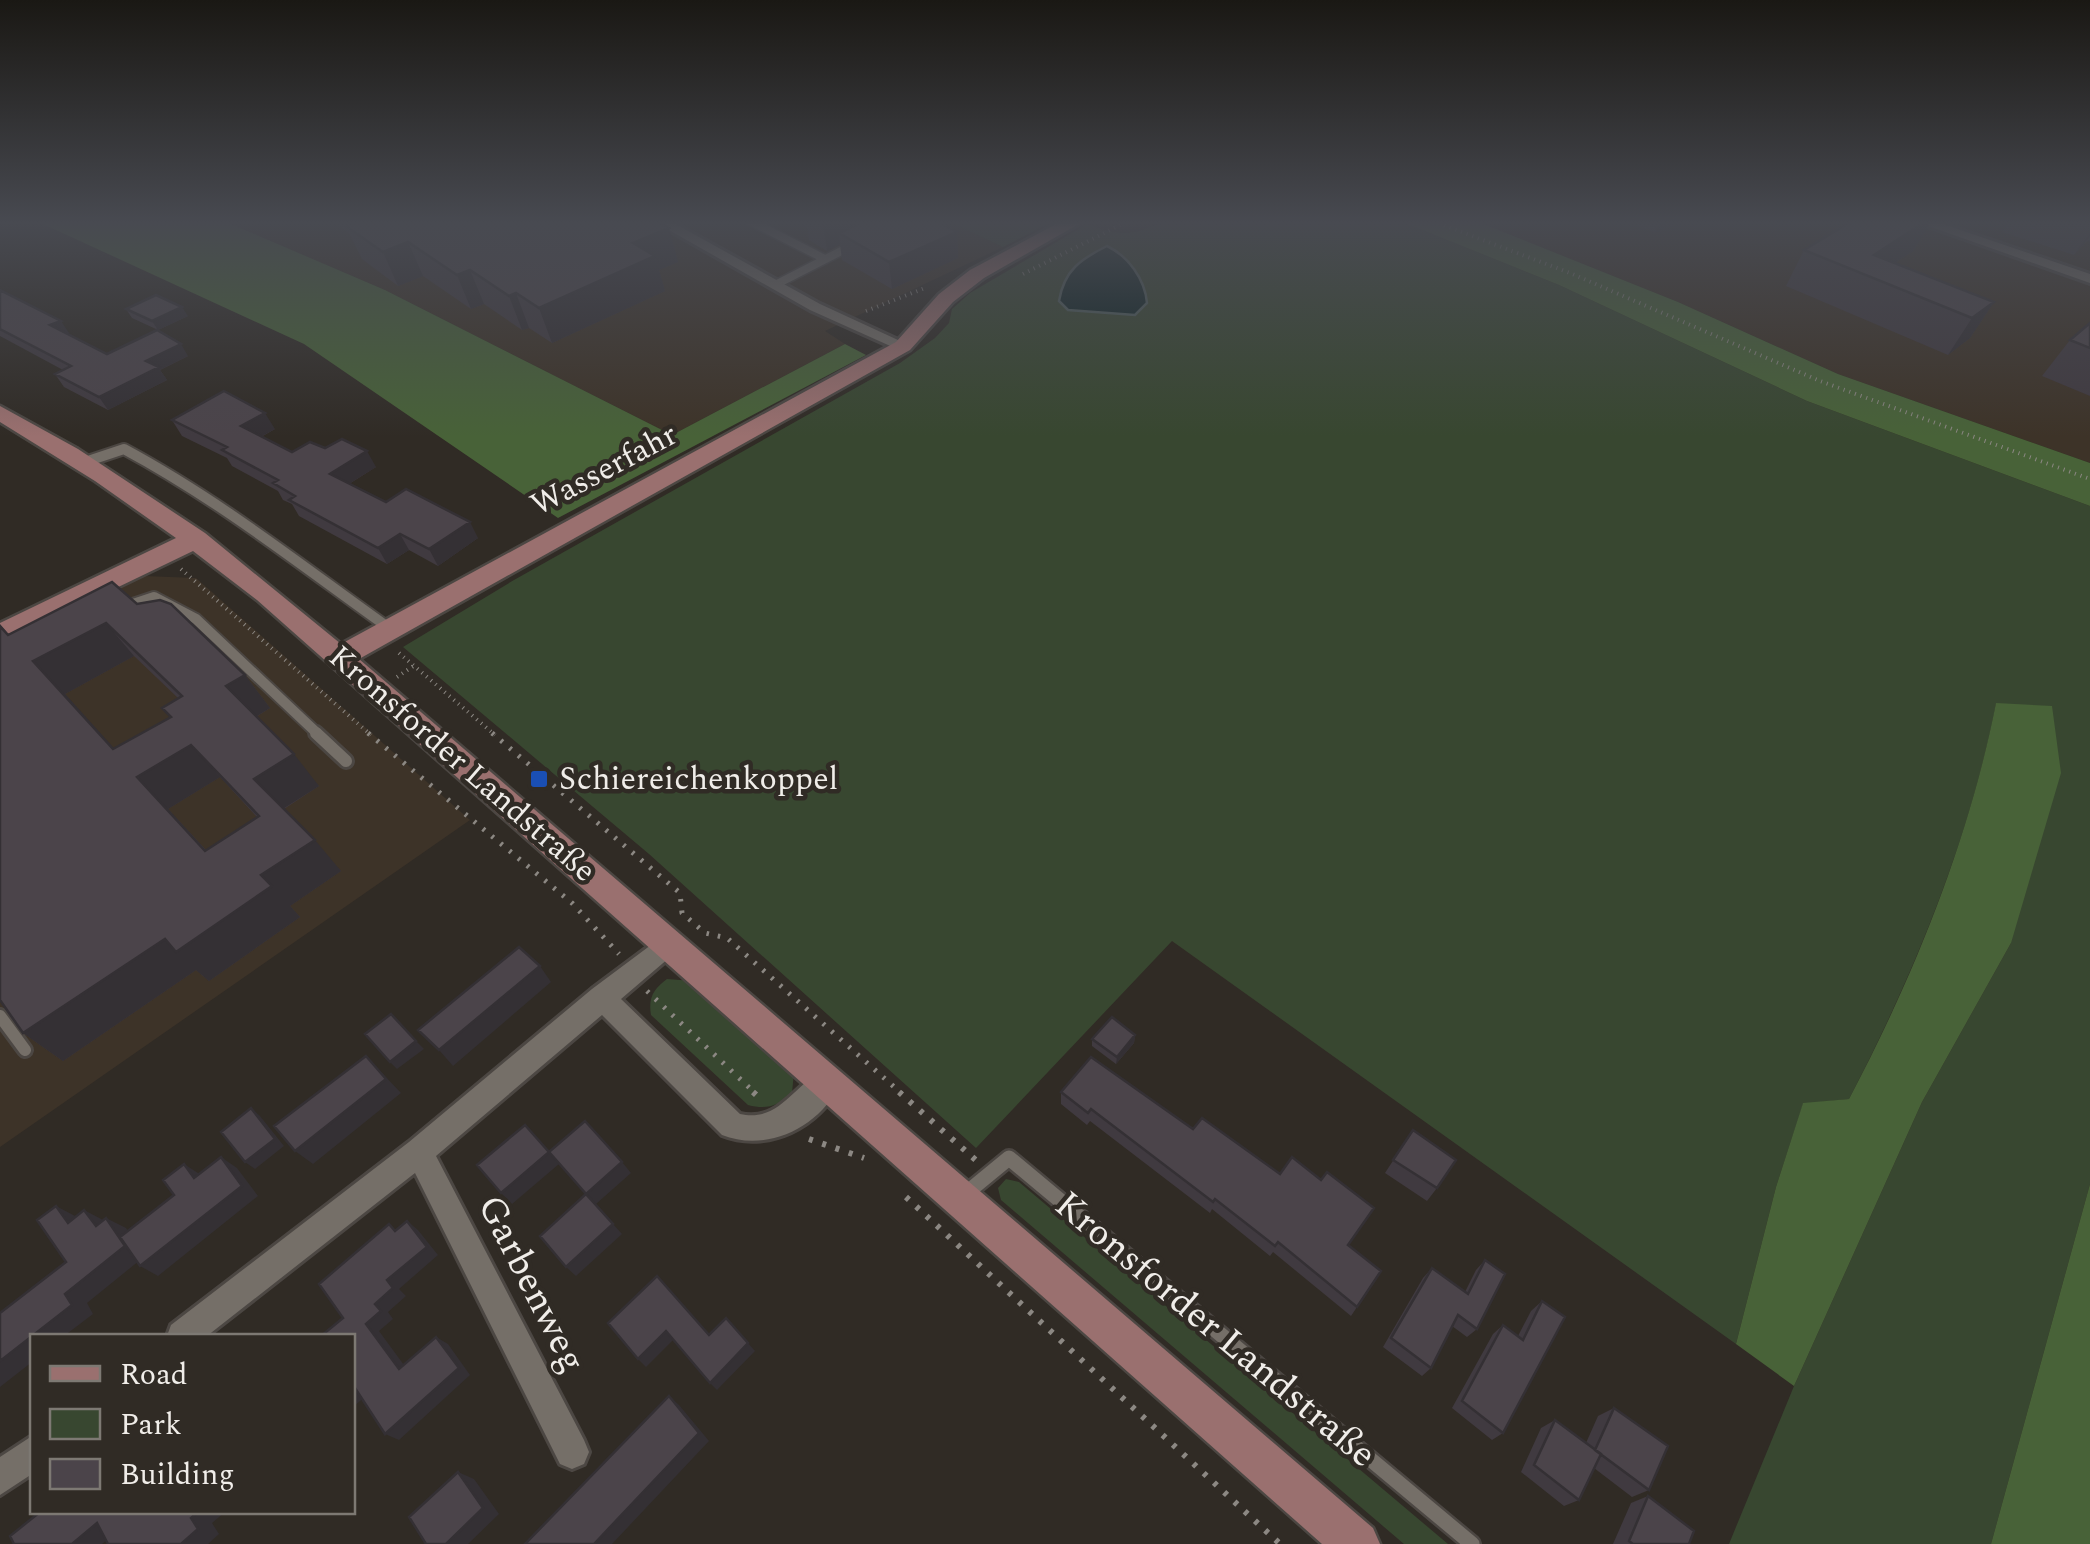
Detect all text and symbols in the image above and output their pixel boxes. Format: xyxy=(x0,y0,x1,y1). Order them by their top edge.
street label: Wasserfahr xyxy=(522,411,686,529)
street label: Kronsforder Landstraße xyxy=(317,634,607,894)
place label: Schiereichenkoppel xyxy=(559,755,838,804)
marker: Schiereichenkoppel xyxy=(528,768,550,790)
street label: Kronsforder Landstraße xyxy=(1041,1177,1389,1483)
street label: Garbenweg xyxy=(462,1185,600,1383)
legend xyxy=(30,1334,355,1514)
text: Road xyxy=(120,1352,188,1398)
text: Park xyxy=(120,1402,182,1448)
text: Building xyxy=(120,1452,235,1498)

